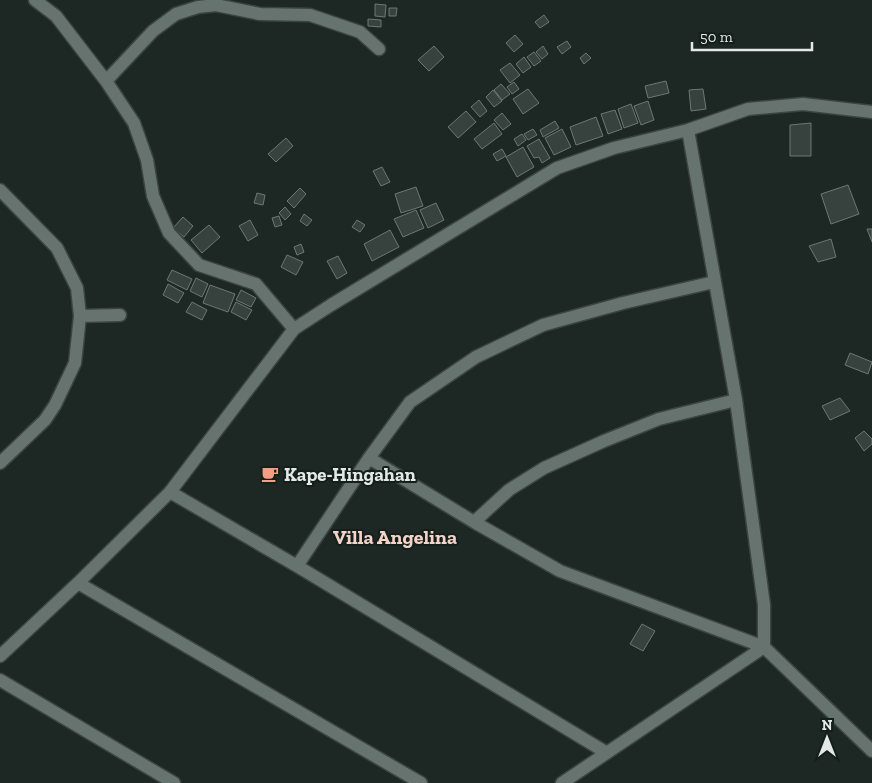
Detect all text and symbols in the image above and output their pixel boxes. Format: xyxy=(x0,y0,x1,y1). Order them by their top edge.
scale bar xyxy=(692,20,812,52)
text: 50 m xyxy=(700,28,733,46)
place label: Kape-Hingahan xyxy=(284,463,416,486)
cafe icon: Kape-Hingahan xyxy=(260,464,280,484)
district label: Villa Angelina xyxy=(333,525,457,549)
north arrow xyxy=(802,713,852,763)
text: N xyxy=(822,717,833,734)

